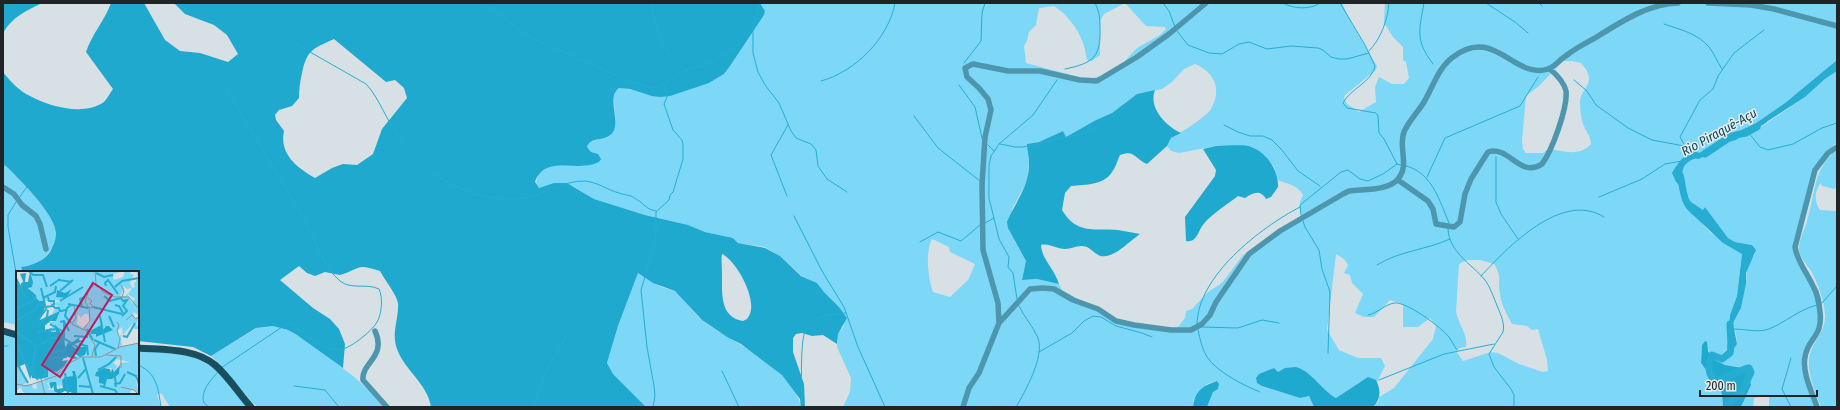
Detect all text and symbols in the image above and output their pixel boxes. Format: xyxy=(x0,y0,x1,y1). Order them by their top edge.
water label: Rio Piraquê-Açu xyxy=(1679,105,1760,159)
inset map xyxy=(16,271,139,394)
scale bar xyxy=(1700,372,1817,398)
text: 200 m xyxy=(1706,379,1736,393)

